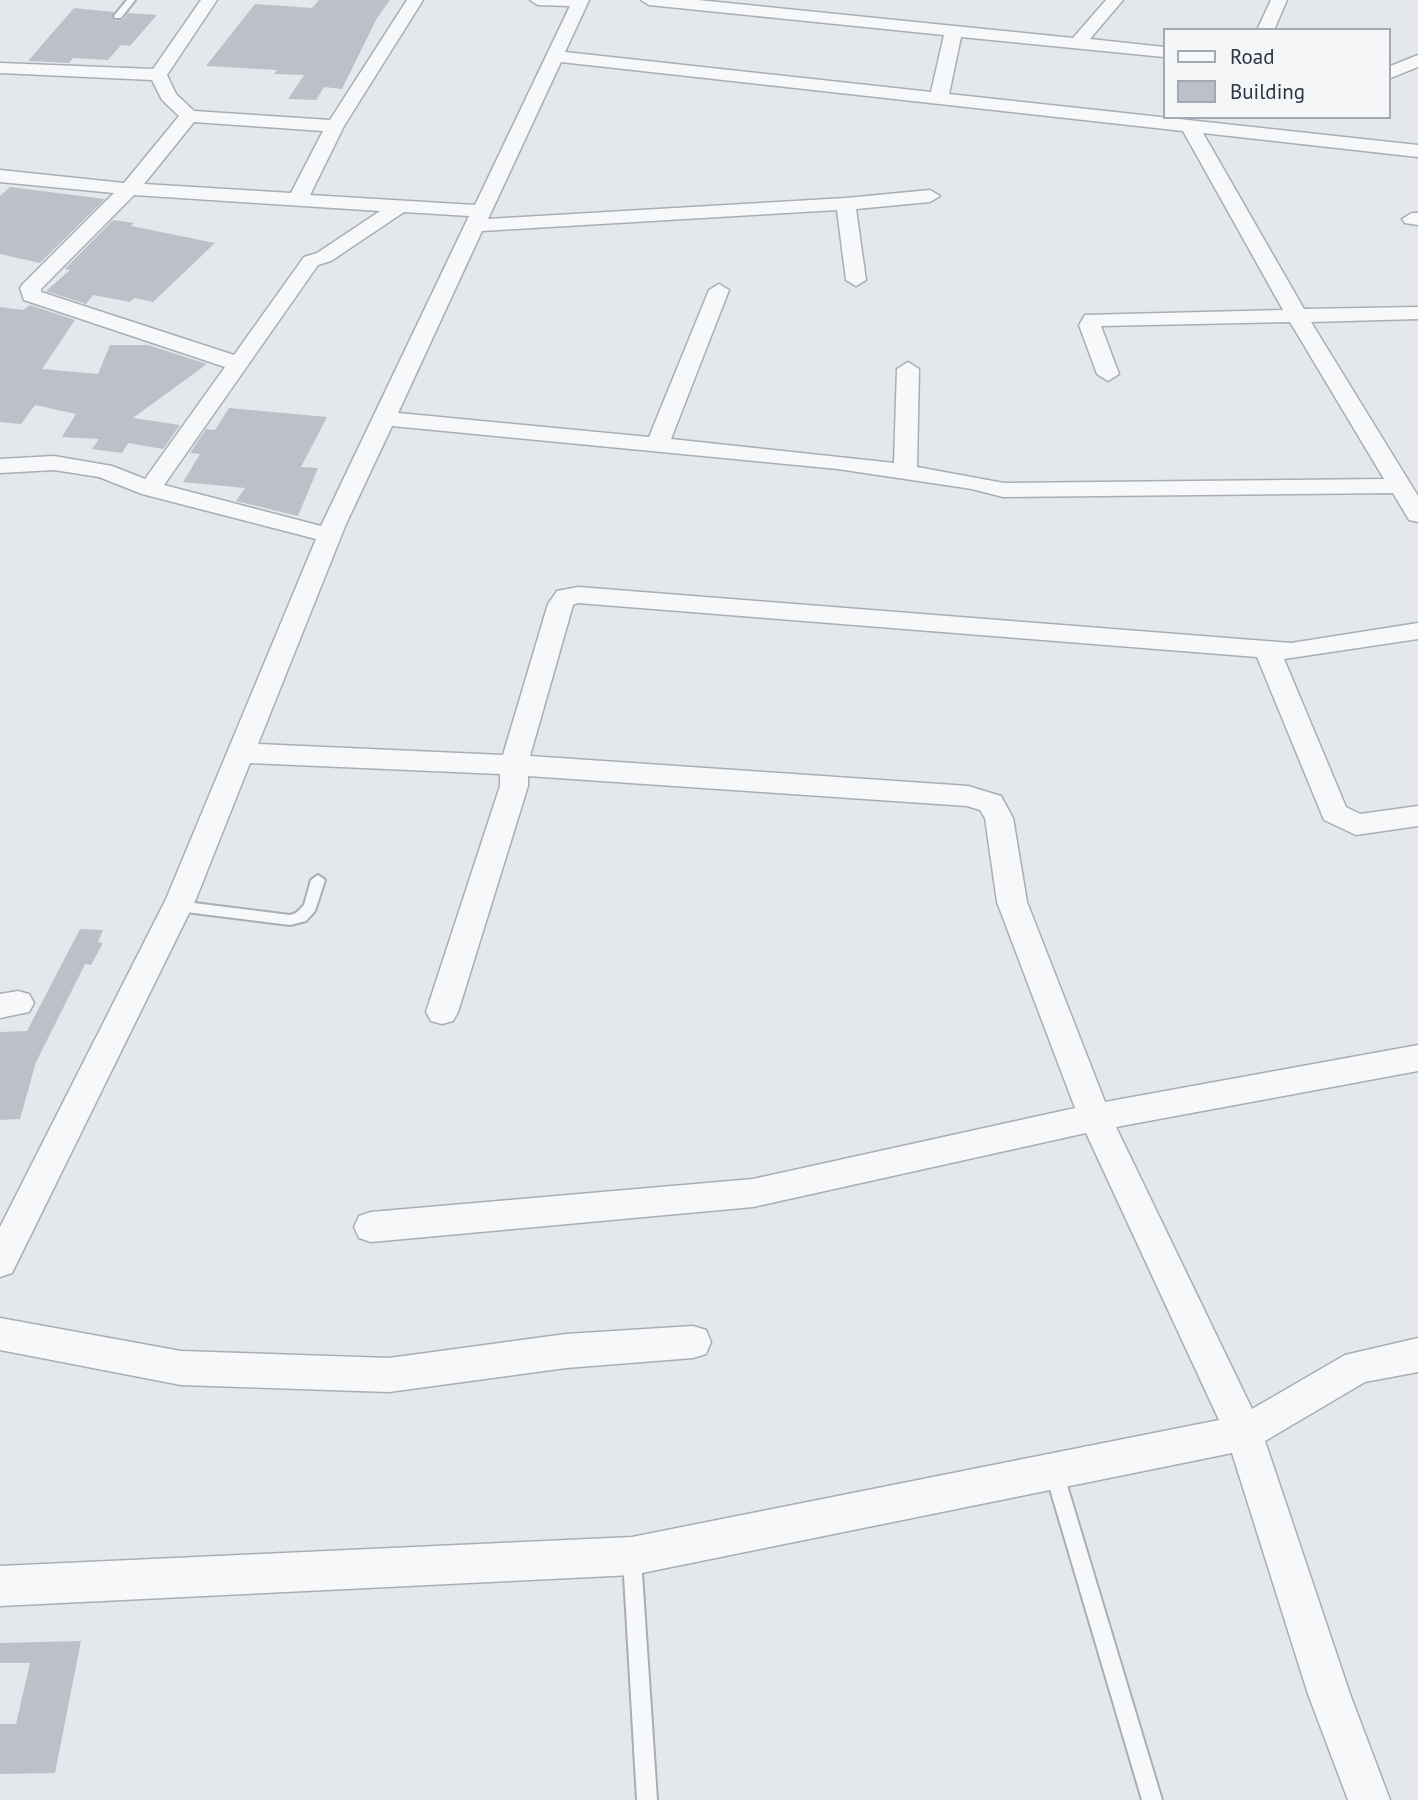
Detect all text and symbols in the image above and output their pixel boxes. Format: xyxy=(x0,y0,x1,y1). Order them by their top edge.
legend xyxy=(1162,28,1390,119)
text: Road xyxy=(1230,43,1274,70)
text: Building xyxy=(1230,78,1305,105)

